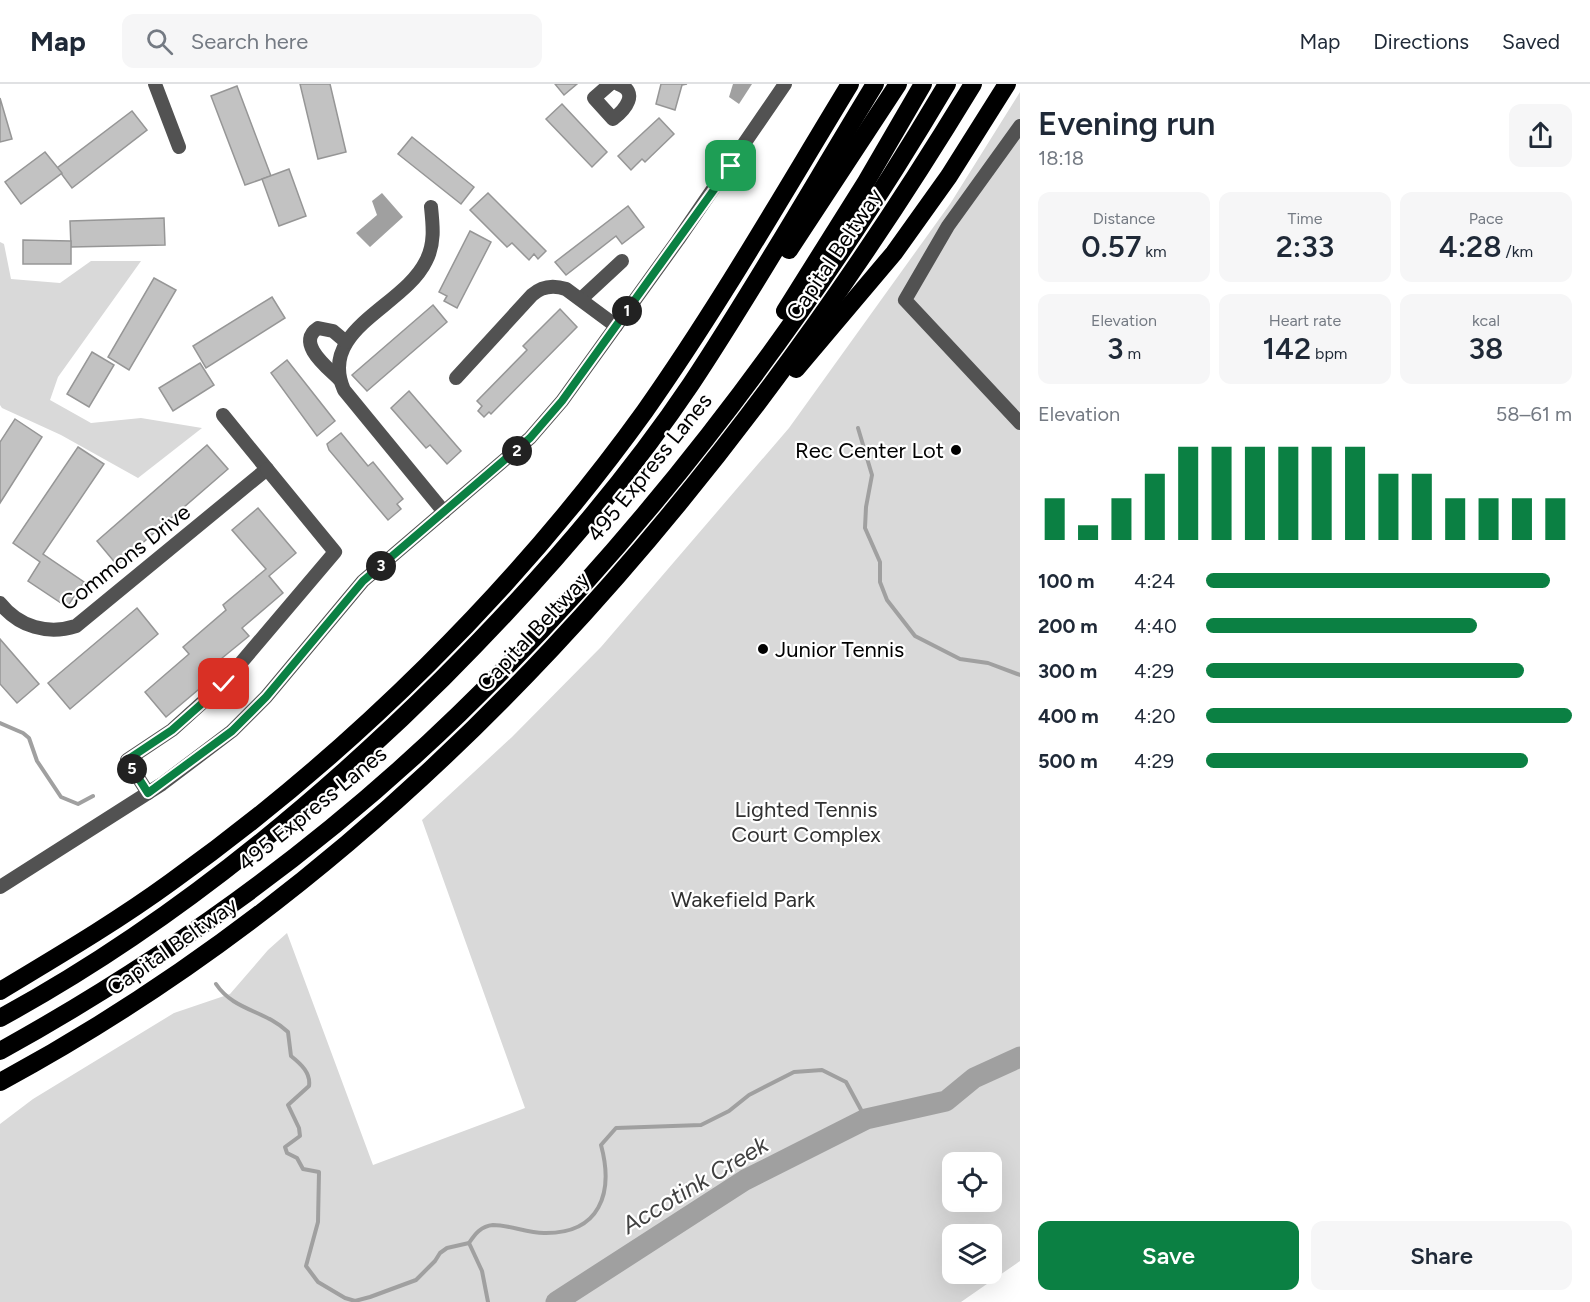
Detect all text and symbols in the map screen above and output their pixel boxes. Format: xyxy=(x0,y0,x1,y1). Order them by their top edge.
search box xyxy=(122,14,542,68)
text: Map xyxy=(30,24,86,58)
icon: search xyxy=(143,25,176,58)
text: Search here xyxy=(191,28,308,55)
text: Map xyxy=(1299,29,1340,54)
text: Directions xyxy=(1373,29,1469,54)
text: Saved xyxy=(1502,29,1560,54)
text: Evening run xyxy=(1038,104,1215,143)
button: share xyxy=(1509,104,1572,167)
pin xyxy=(705,140,756,191)
text: 18:18 xyxy=(1038,146,1084,170)
icon: arrive xyxy=(714,149,747,182)
street label: Capital Beltway xyxy=(780,183,889,325)
text: Distance xyxy=(1093,209,1155,228)
text: Time xyxy=(1288,209,1322,228)
text: Pace xyxy=(1469,209,1503,228)
text: 0.57 xyxy=(1081,228,1141,265)
text: 2:33 xyxy=(1276,228,1334,265)
text: 4:28 xyxy=(1439,228,1502,265)
text: km xyxy=(1141,242,1167,261)
text: /km xyxy=(1502,242,1533,261)
pin: 1 xyxy=(612,296,642,326)
text: 1 xyxy=(624,301,630,320)
text: Elevation xyxy=(1091,311,1157,330)
text: Heart rate xyxy=(1269,311,1341,330)
text: kcal xyxy=(1472,311,1500,330)
text: 3 xyxy=(1107,330,1123,367)
text: 142 xyxy=(1263,330,1311,367)
text: 38 xyxy=(1469,330,1503,367)
text: m xyxy=(1123,344,1141,363)
text: bpm xyxy=(1311,344,1347,363)
street label: 495 Express Lanes xyxy=(581,388,718,547)
text: Elevation xyxy=(1038,402,1120,426)
text: 58–61 m xyxy=(1496,402,1572,426)
pin: 2 xyxy=(502,436,532,466)
place label: Rec Center Lot xyxy=(795,437,944,464)
text: 2 xyxy=(512,441,522,460)
marker: Rec Center Lot xyxy=(949,443,963,457)
street label: Commons Drive xyxy=(55,498,196,617)
pin: 3 xyxy=(366,551,396,581)
text: 3 xyxy=(377,556,385,575)
street label: Capital Beltway xyxy=(471,566,596,697)
text: 100 m xyxy=(1038,569,1095,593)
text: 4:24 xyxy=(1134,569,1175,593)
text: 200 m xyxy=(1038,614,1098,638)
text: 4:40 xyxy=(1134,614,1177,638)
place label: Junior Tennis xyxy=(775,636,904,663)
marker: Junior Tennis xyxy=(756,642,770,656)
pin xyxy=(198,658,249,709)
text: 300 m xyxy=(1038,659,1097,683)
text: 4:29 xyxy=(1134,659,1174,683)
icon: check xyxy=(207,667,240,700)
text: 400 m xyxy=(1038,704,1099,728)
text: 4:20 xyxy=(1134,704,1175,728)
street label: 495 Express Lanes xyxy=(233,740,392,877)
text: 500 m xyxy=(1038,749,1098,773)
text: 4:29 xyxy=(1134,749,1174,773)
pin: 5 xyxy=(117,754,147,784)
text: 5 xyxy=(127,759,137,778)
park label: Lighted Tennis Court Complex xyxy=(731,796,881,848)
park label: Wakefield Park xyxy=(671,886,815,913)
street label: Capital Beltway xyxy=(102,891,243,1001)
water label: Accotink Creek xyxy=(616,1129,774,1240)
map controls xyxy=(942,1152,1002,1284)
button: locate xyxy=(942,1152,1002,1212)
button: Save xyxy=(1038,1221,1299,1290)
button: Share xyxy=(1311,1221,1572,1290)
button: layers xyxy=(942,1224,1002,1284)

